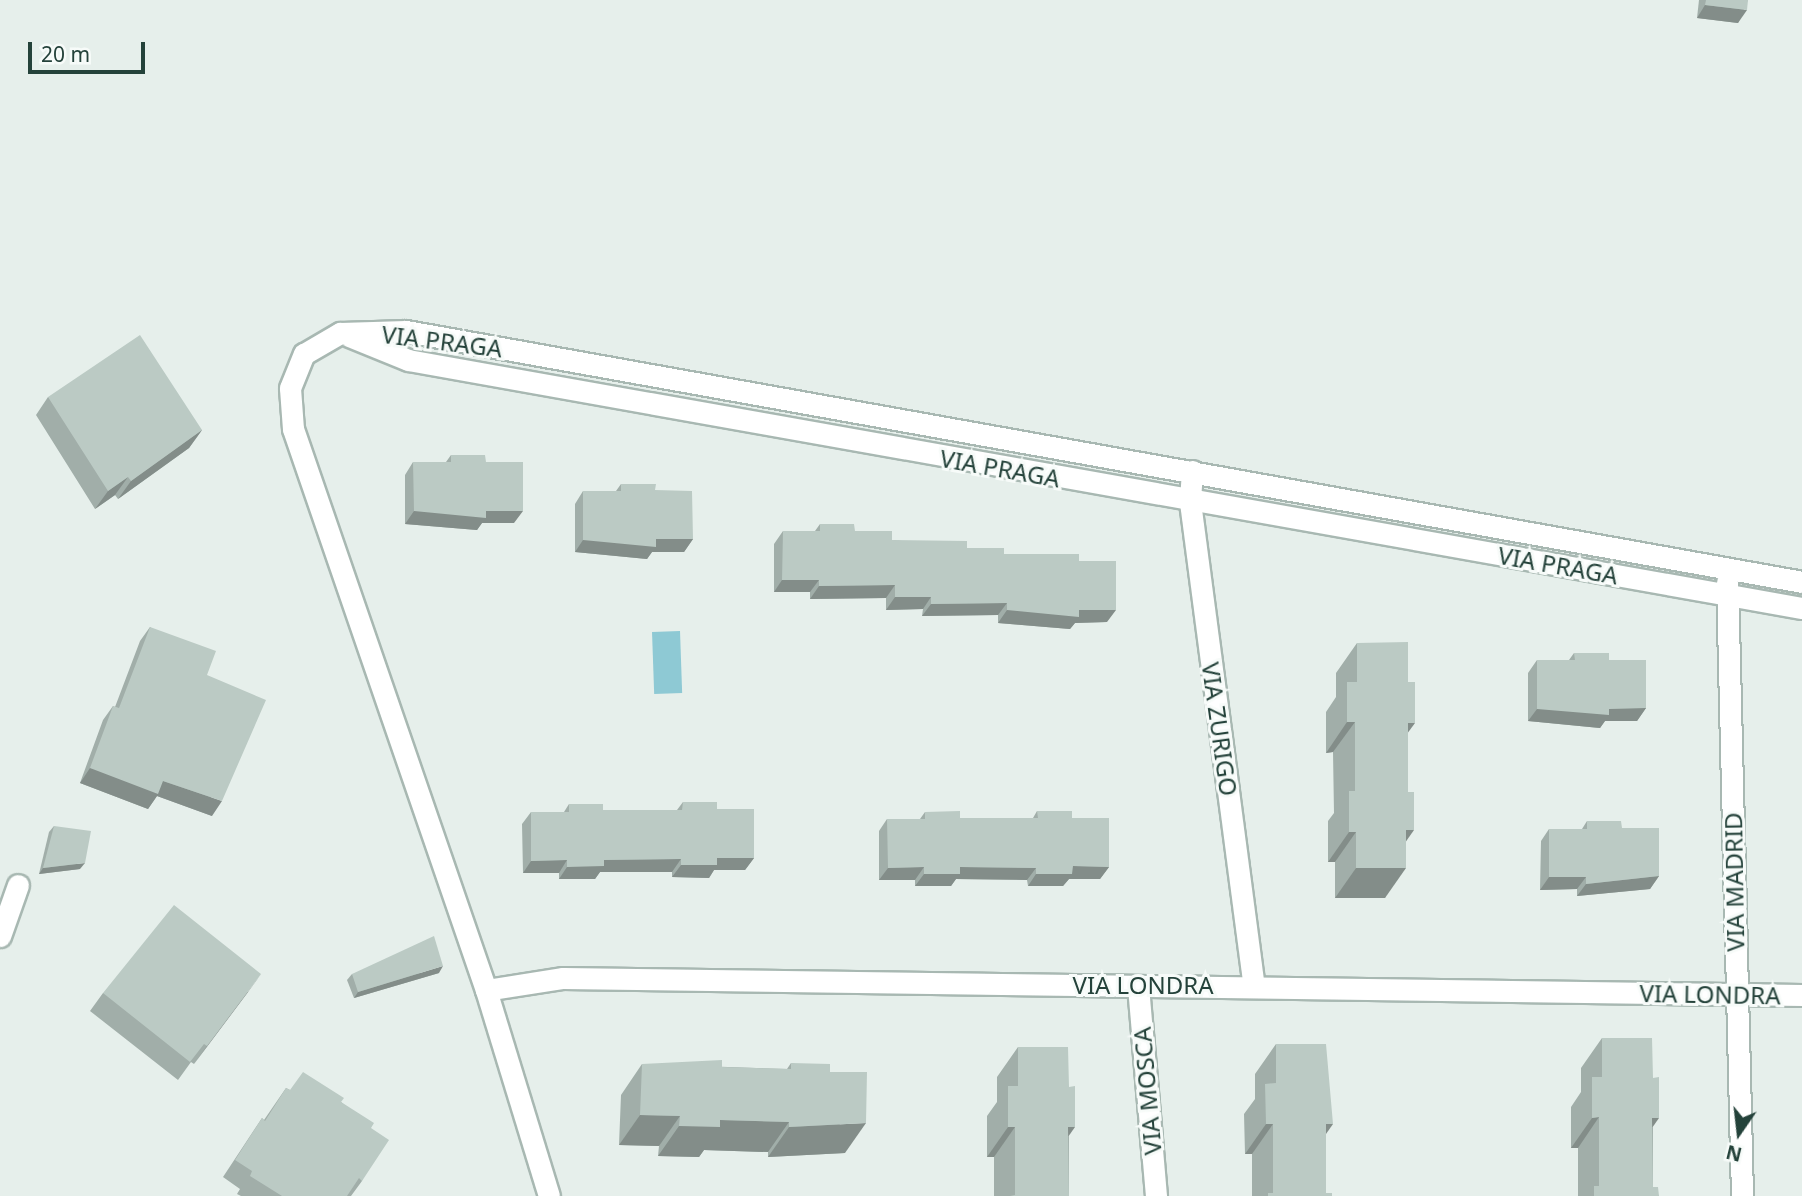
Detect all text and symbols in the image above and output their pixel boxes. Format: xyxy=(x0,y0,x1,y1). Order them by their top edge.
scale bar xyxy=(32,28,149,72)
text: 20 m xyxy=(41,40,90,68)
street label: VIA PRAGA xyxy=(380,319,504,363)
street label: VIA PRAGA xyxy=(938,443,1062,493)
street label: VIA PRAGA xyxy=(1496,540,1620,590)
street label: VIA ZURIGO xyxy=(1196,660,1244,798)
street label: VIA MADRID xyxy=(1718,812,1750,952)
street label: VIA LONDRA xyxy=(1073,971,1213,999)
street label: VIA LONDRA xyxy=(1639,978,1781,1010)
street label: VIA MOSCA xyxy=(1127,1026,1167,1156)
north arrow xyxy=(1704,1098,1774,1168)
text: N xyxy=(1723,1139,1745,1168)

